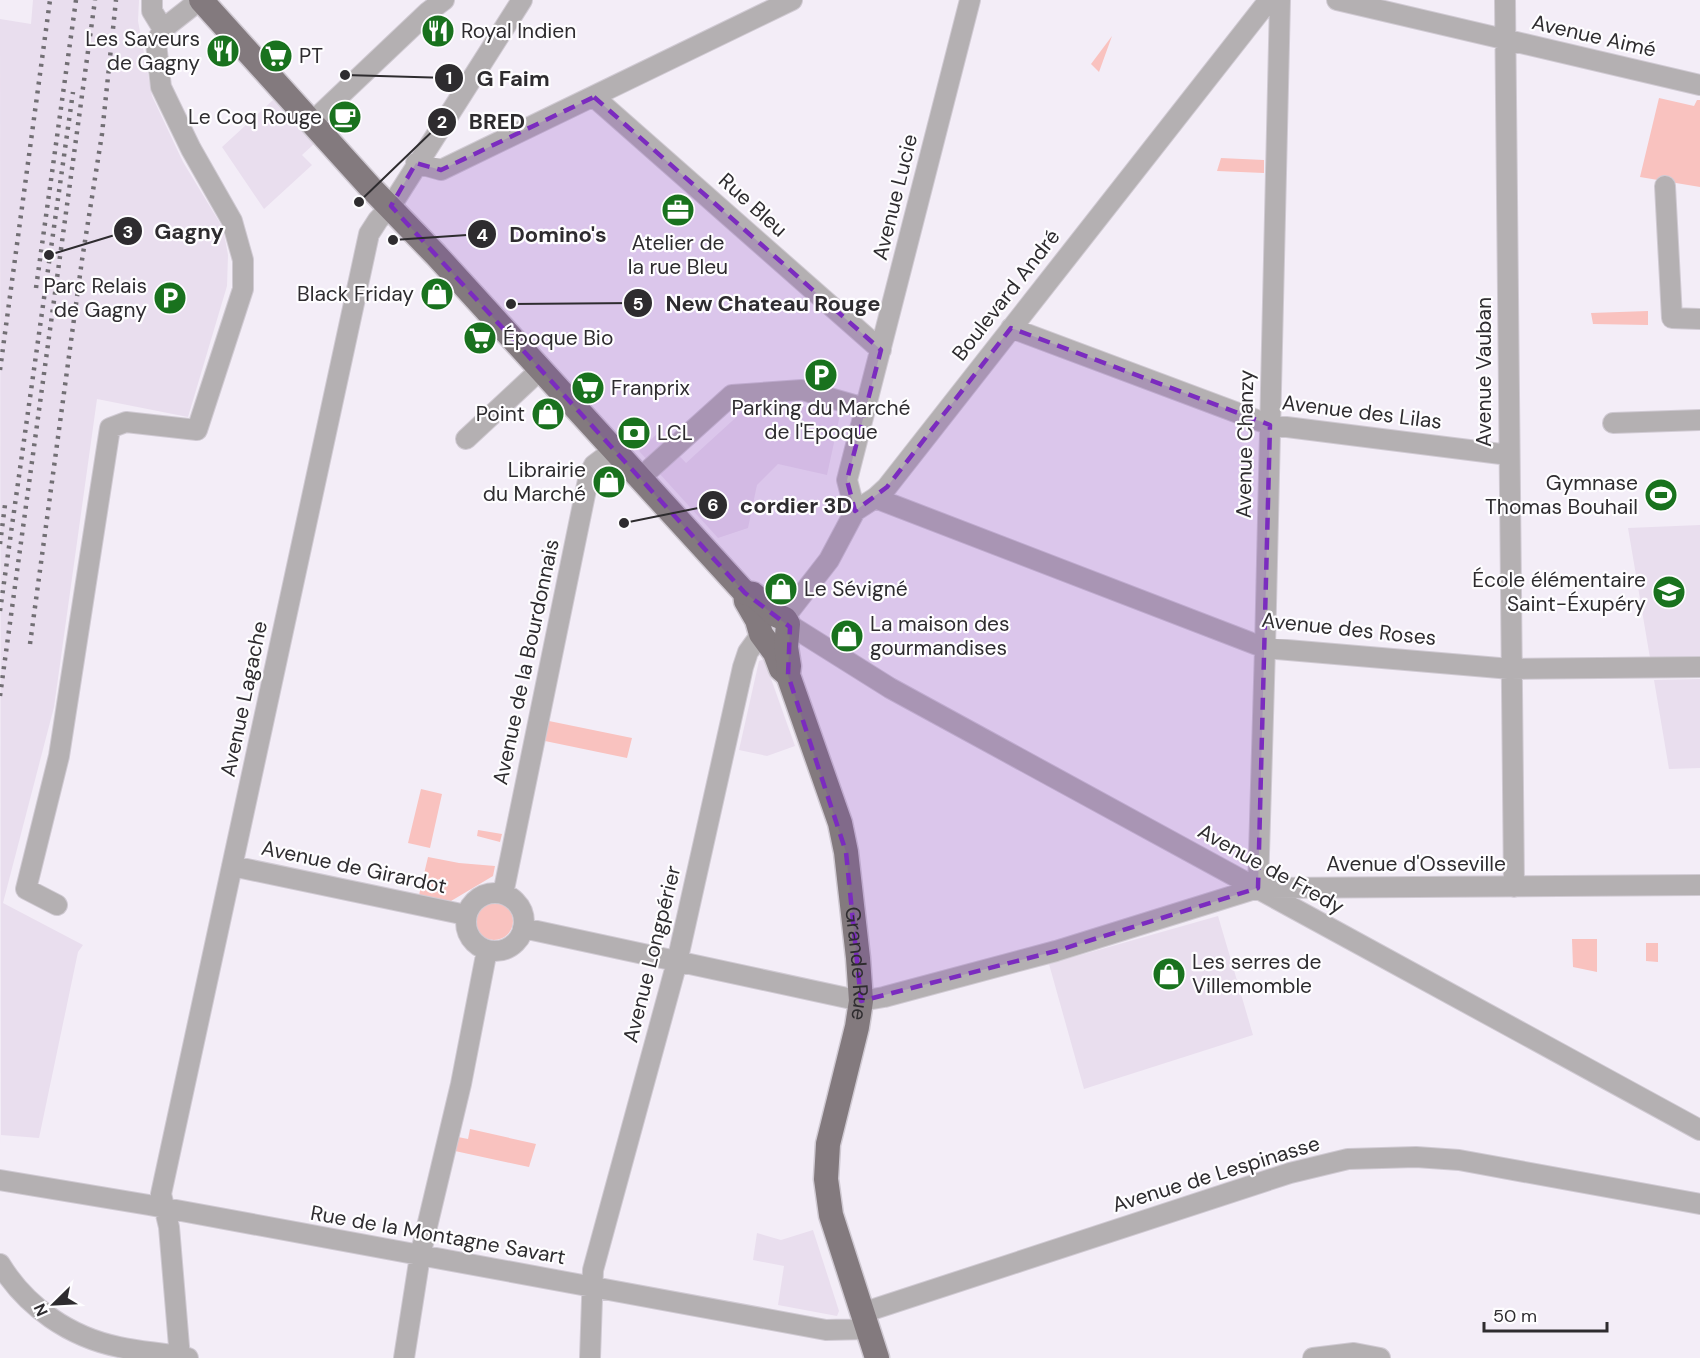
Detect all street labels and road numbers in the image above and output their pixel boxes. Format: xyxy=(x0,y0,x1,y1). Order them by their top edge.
street label: Avenue Aimé xyxy=(1529,8,1659,64)
street label: Avenue Lucie xyxy=(866,131,924,263)
street label: Rue Bleu xyxy=(713,167,793,243)
street label: Boulevard André xyxy=(946,223,1066,367)
street label: Avenue Vauban xyxy=(1470,297,1498,447)
street label: Avenue Chanzy xyxy=(1230,369,1260,519)
street label: Avenue des Lilas xyxy=(1280,388,1444,436)
street label: Avenue de la Bourdonnais xyxy=(486,537,566,787)
street label: Avenue des Roses xyxy=(1260,606,1438,652)
street label: Avenue Lagache xyxy=(214,618,274,779)
street label: Avenue de Fredy xyxy=(1193,817,1349,921)
street label: Avenue de Girardot xyxy=(259,834,449,900)
street label: Avenue d'Osseville xyxy=(1326,850,1506,878)
street label: Avenue Longpérier xyxy=(616,862,688,1045)
street label: Grande Rue xyxy=(838,905,875,1023)
street label: Avenue de Lespinasse xyxy=(1109,1129,1323,1219)
street label: Rue de la Montagne Savart xyxy=(308,1199,568,1271)

